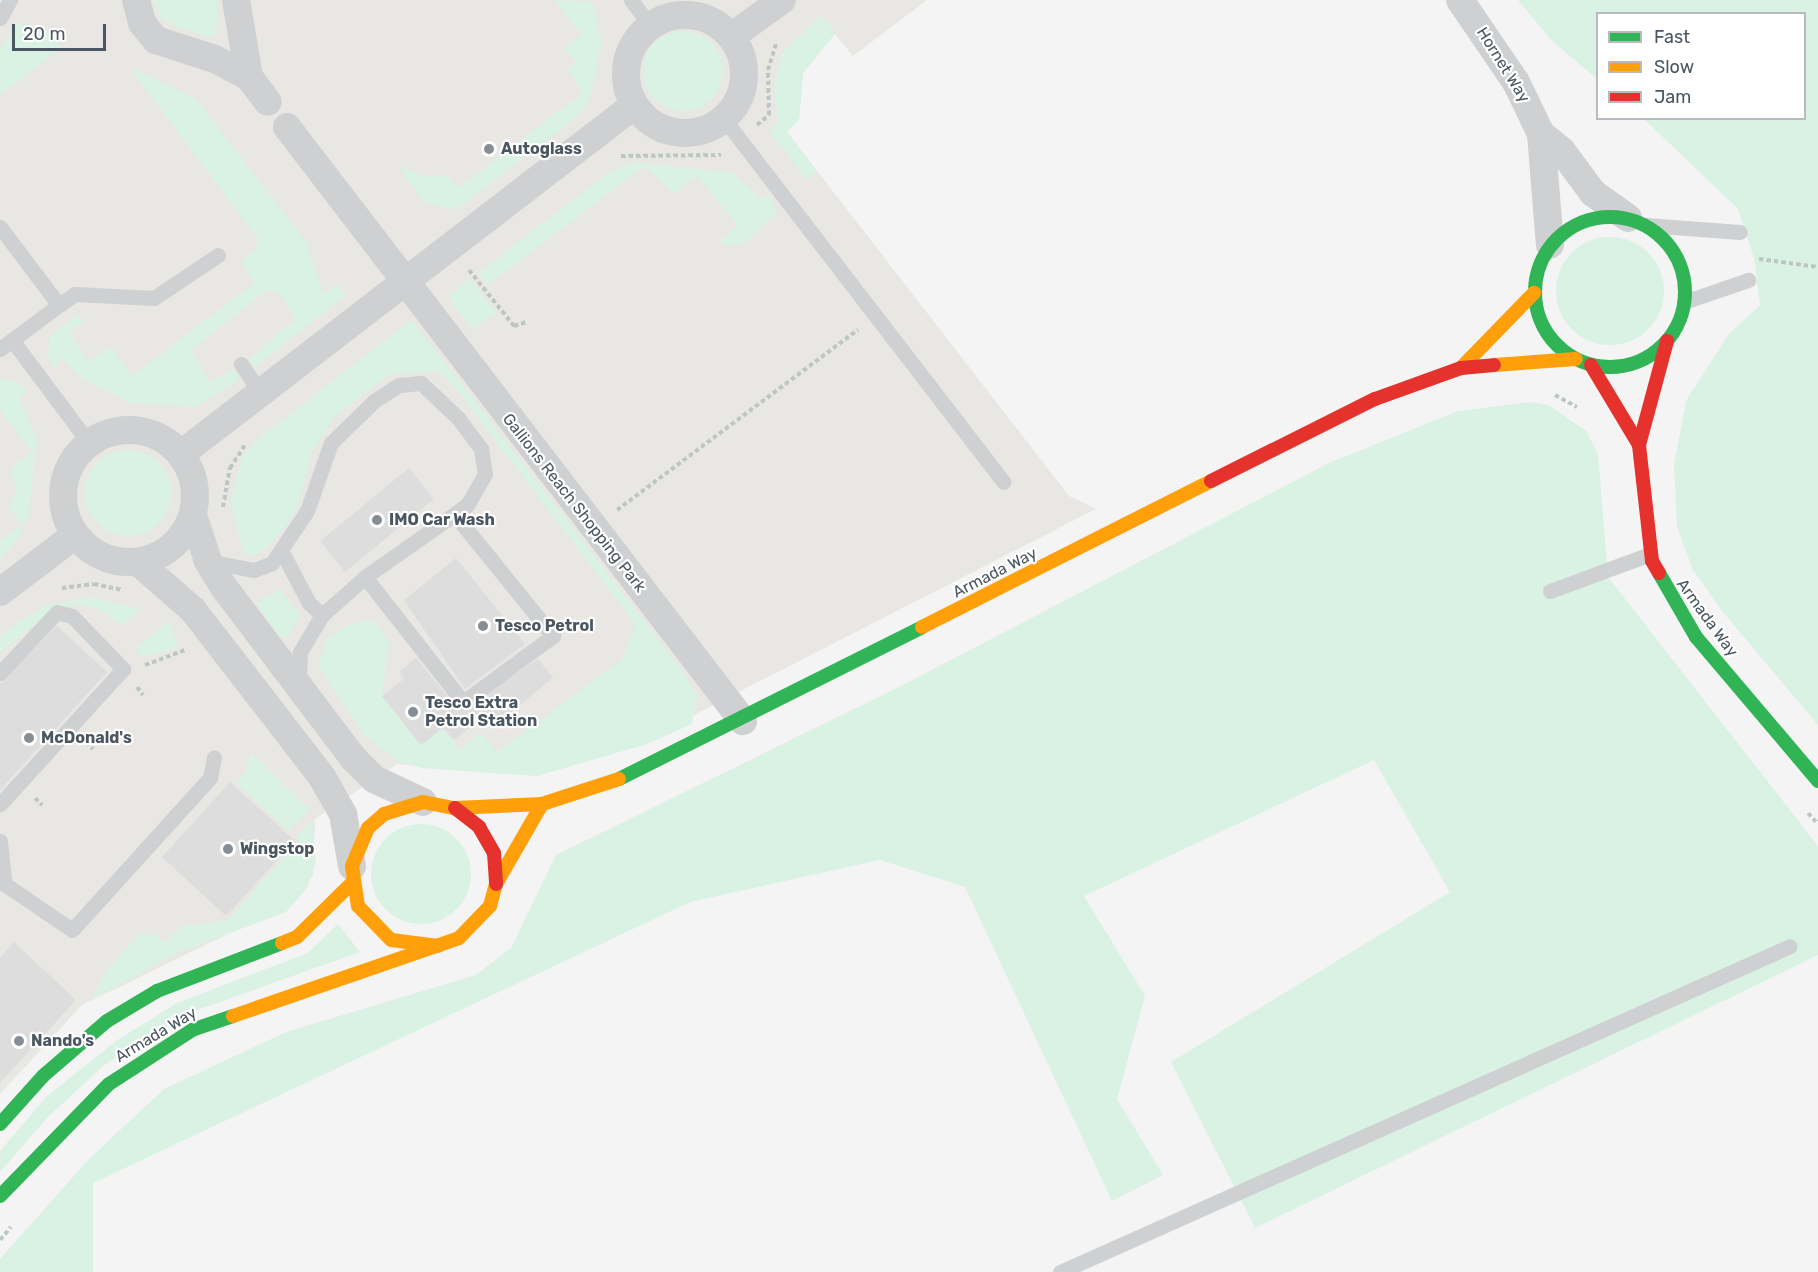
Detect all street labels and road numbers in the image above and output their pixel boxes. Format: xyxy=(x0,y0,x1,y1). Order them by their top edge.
street label: Hornet Way xyxy=(1472,24,1534,106)
street label: Gallions Reach Shopping Park xyxy=(498,410,650,596)
street label: Armada Way xyxy=(950,544,1040,602)
street label: Armada Way xyxy=(1672,575,1742,661)
street label: Armada Way xyxy=(112,1003,200,1067)

